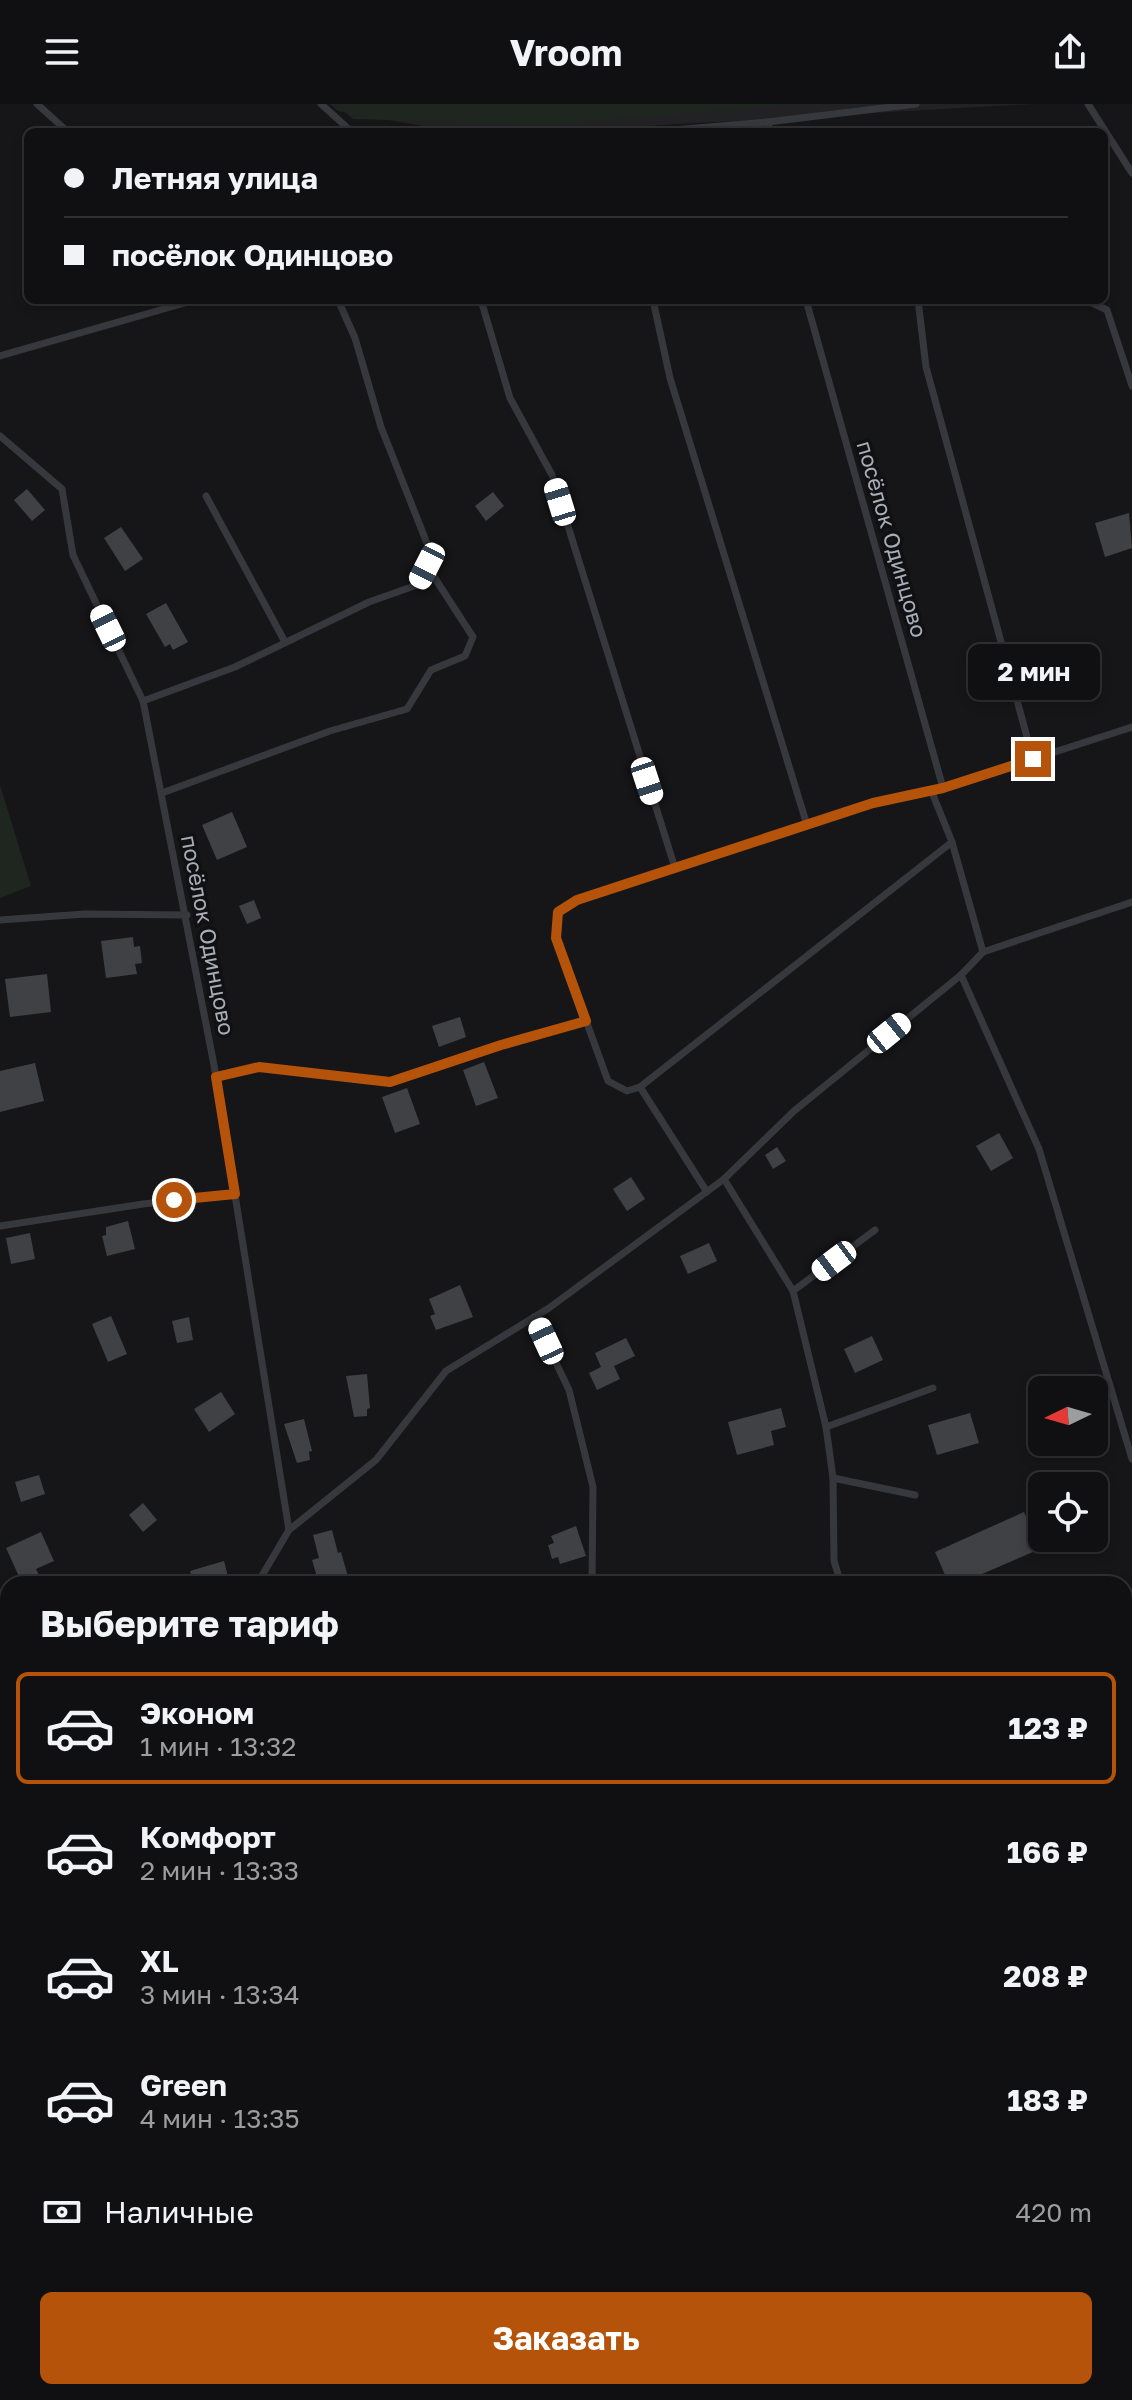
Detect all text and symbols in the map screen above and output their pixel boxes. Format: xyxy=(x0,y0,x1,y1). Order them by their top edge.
icon: menu xyxy=(40,30,84,74)
icon: share xyxy=(1048,30,1092,74)
text: Vroom xyxy=(510,31,622,74)
text: Летняя улица xyxy=(112,160,318,196)
text: посёлок Одинцово xyxy=(112,237,393,273)
street label: посёлок Одинцово xyxy=(851,437,933,640)
car xyxy=(542,476,578,528)
car xyxy=(405,539,449,593)
car xyxy=(87,601,129,655)
callout: 2 мин xyxy=(967,643,1099,699)
text: 2 мин xyxy=(998,656,1070,687)
route end xyxy=(1015,741,1051,777)
car xyxy=(628,754,666,808)
street label: посёлок Одинцово xyxy=(176,832,241,1037)
car xyxy=(863,1009,915,1057)
route start xyxy=(156,1182,192,1218)
car xyxy=(808,1237,860,1285)
car xyxy=(525,1314,567,1368)
north arrow xyxy=(1028,1376,1108,1456)
map controls xyxy=(1028,1376,1108,1552)
button: locate xyxy=(1028,1472,1108,1552)
text: Выберите тариф xyxy=(40,1602,339,1645)
icon: car xyxy=(44,1692,116,1764)
text: Эконом xyxy=(140,1695,254,1731)
text: 123 ₽ xyxy=(1008,1710,1088,1746)
text: 1 мин · 13:32 xyxy=(140,1731,296,1762)
icon: car xyxy=(44,1816,116,1888)
text: Комфорт xyxy=(140,1819,276,1855)
text: 166 ₽ xyxy=(1007,1834,1088,1870)
text: 2 мин · 13:33 xyxy=(140,1855,299,1886)
icon: car xyxy=(44,1940,116,2012)
text: XL xyxy=(140,1943,179,1979)
text: 208 ₽ xyxy=(1003,1958,1088,1994)
text: 3 мин · 13:34 xyxy=(140,1979,300,2010)
icon: car xyxy=(44,2064,116,2136)
text: Green xyxy=(140,2067,227,2103)
text: 183 ₽ xyxy=(1007,2082,1088,2118)
text: 4 мин · 13:35 xyxy=(140,2103,300,2134)
icon: cash xyxy=(40,2190,84,2234)
text: Наличные xyxy=(104,2194,254,2230)
text: 420 m xyxy=(1015,2197,1092,2228)
button: Заказать xyxy=(40,2292,1092,2384)

